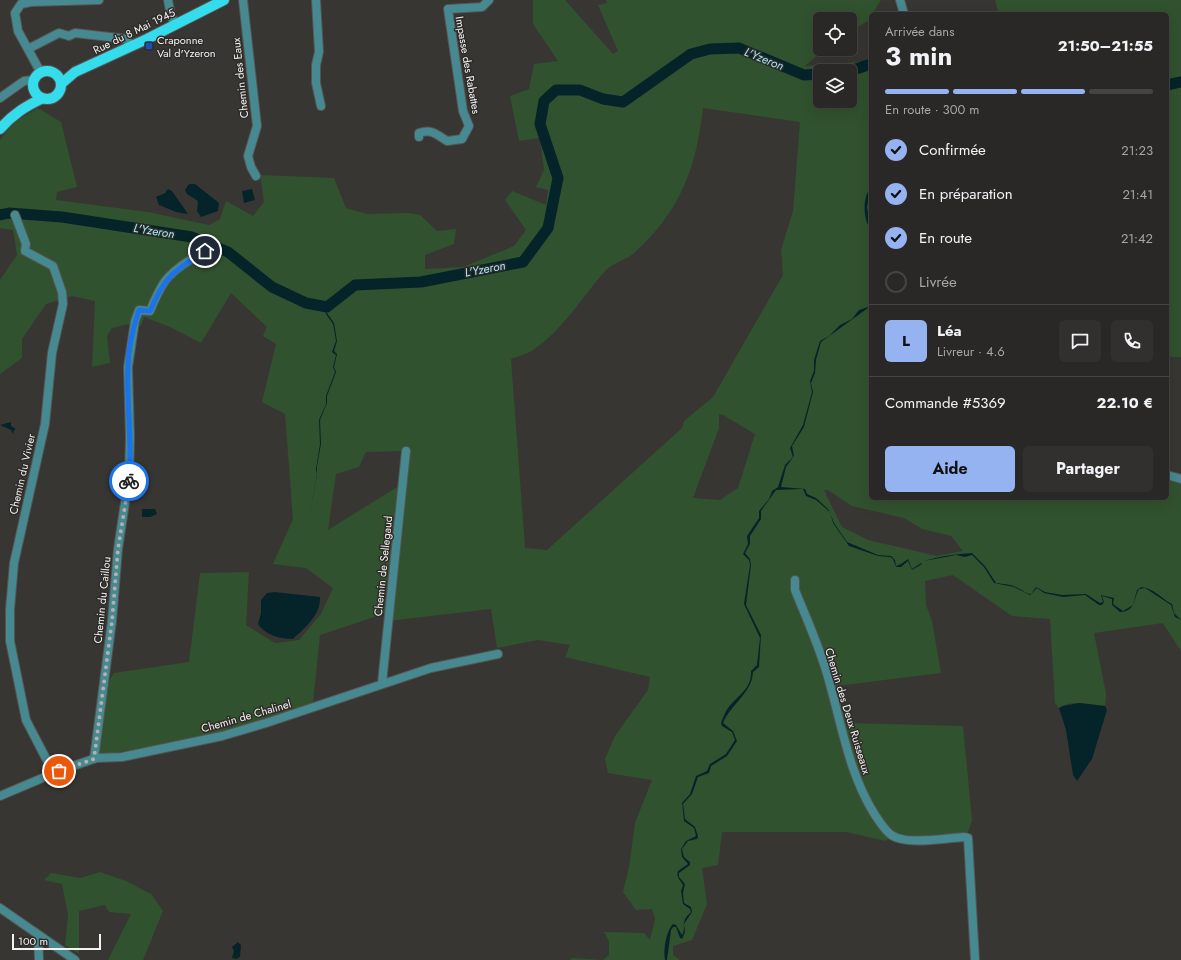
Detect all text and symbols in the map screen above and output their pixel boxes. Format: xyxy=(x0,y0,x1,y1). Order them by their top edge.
street label: Rue du 8 Mai 1945 xyxy=(90,4,178,58)
map controls xyxy=(813,12,857,108)
button: locate xyxy=(813,12,857,56)
street label: Impasse des Rabattes xyxy=(452,15,485,116)
text: Arrivée dans xyxy=(885,22,954,41)
place label: Craponne Val d'Yzeron xyxy=(157,32,215,61)
text: 21:50–21:55 xyxy=(1058,35,1153,57)
street label: Chemin des Eaux xyxy=(228,37,252,119)
text: 3 min xyxy=(885,37,952,75)
marker: Craponne Val d'Yzeron xyxy=(144,41,154,51)
water label: L'Yzeron xyxy=(742,43,786,75)
button: layers xyxy=(813,64,857,108)
text: En route · 300 m xyxy=(885,100,979,119)
icon: check xyxy=(885,139,907,161)
text: Confirmée xyxy=(919,139,986,161)
text: 21:23 xyxy=(1121,141,1153,160)
icon: check xyxy=(885,183,907,205)
text: En préparation xyxy=(919,183,1013,205)
text: 21:41 xyxy=(1122,185,1153,204)
water label: L'Yzeron xyxy=(132,219,176,243)
icon: check xyxy=(885,227,907,249)
text: En route xyxy=(919,227,972,249)
text: 21:42 xyxy=(1121,229,1153,248)
pin xyxy=(188,234,222,268)
icon: home xyxy=(194,240,216,262)
water label: L'Yzeron xyxy=(463,256,507,282)
text: Livrée xyxy=(919,271,957,293)
text: Léa xyxy=(937,320,962,342)
button: chat xyxy=(1059,320,1101,362)
button: phone xyxy=(1111,320,1153,362)
text: L xyxy=(902,330,910,352)
text: Livreur · 4.6 xyxy=(937,342,1005,361)
text: Commande #5369 xyxy=(885,392,1006,414)
text: 22.10 € xyxy=(1097,392,1153,414)
street label: Chemin du Vivier xyxy=(5,432,39,516)
button: Aide xyxy=(885,446,1015,492)
button: Partager xyxy=(1023,446,1153,492)
courier xyxy=(109,461,149,501)
icon: bike xyxy=(118,470,140,492)
street label: Chemin de Sellegaud xyxy=(370,515,396,617)
street label: Chemin du Caillou xyxy=(89,556,115,644)
street label: Chemin des Deux Ruisseaux xyxy=(821,646,875,776)
street label: Chemin de Chalinel xyxy=(199,696,293,736)
pin xyxy=(42,754,76,788)
icon: bag xyxy=(48,760,70,782)
scale bar xyxy=(12,932,101,951)
text: 100 m xyxy=(18,933,48,949)

